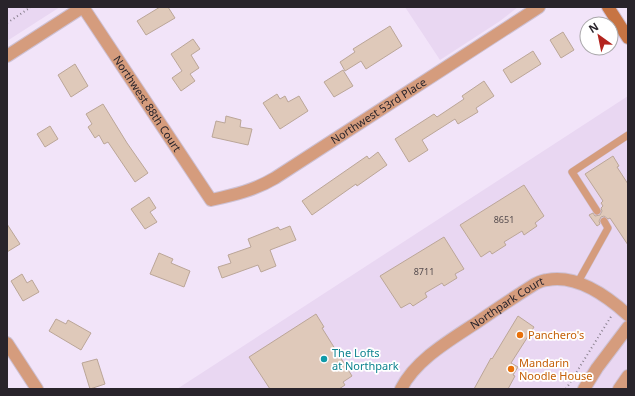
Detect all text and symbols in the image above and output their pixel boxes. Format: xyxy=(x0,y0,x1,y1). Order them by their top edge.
north arrow xyxy=(579,16,619,56)
text: N xyxy=(585,18,601,36)
street label: Northwest 88th Court xyxy=(110,52,185,154)
street label: Northwest 53rd Place xyxy=(328,74,429,147)
house number: 8651 xyxy=(494,213,514,226)
house number: 8711 xyxy=(414,265,434,278)
street label: Northpark Court xyxy=(467,273,546,332)
place label: Panchero's xyxy=(528,327,584,342)
marker: Panchero's xyxy=(515,330,525,340)
place label: The Lofts at Northpark xyxy=(332,345,399,373)
marker: The Lofts at Northpark xyxy=(319,354,329,364)
place label: Mandarin Noodle House xyxy=(519,355,592,383)
marker: Mandarin Noodle House xyxy=(506,364,516,374)

